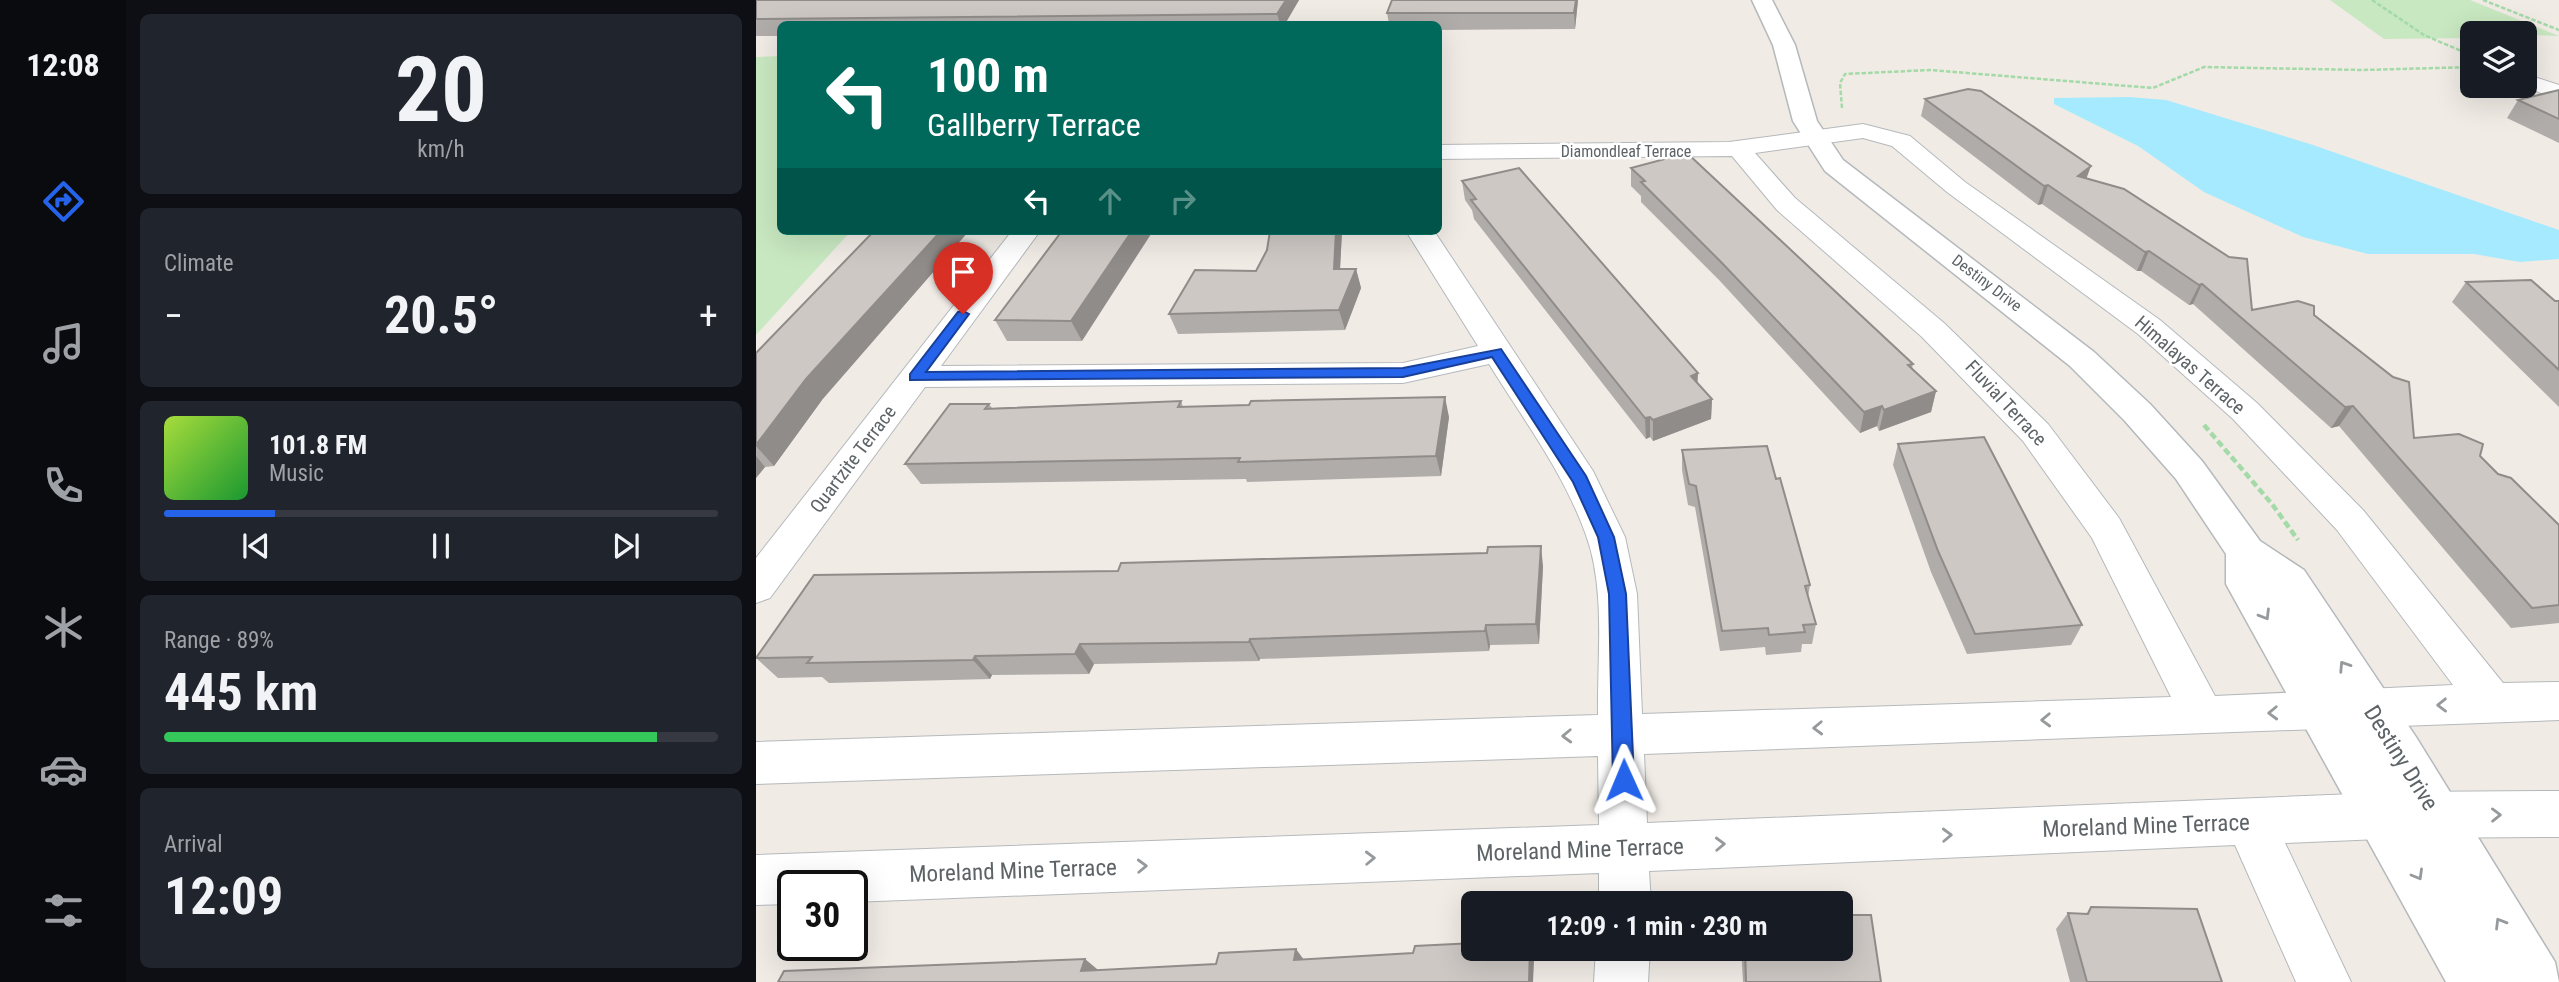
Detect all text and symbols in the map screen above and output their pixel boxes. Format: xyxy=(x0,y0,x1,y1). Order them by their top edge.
map controls xyxy=(2460,21,2537,98)
button: layers xyxy=(2460,21,2537,98)
text: 20 xyxy=(395,37,487,143)
text: 12:08 xyxy=(26,46,100,84)
text: 100 m xyxy=(927,47,1049,104)
icon: left xyxy=(812,49,903,140)
text: Gallberry Terrace xyxy=(927,106,1141,144)
text: km/h xyxy=(417,136,465,163)
street label: Diamondleaf Terrace xyxy=(1561,142,1691,161)
icon: directions xyxy=(39,177,88,226)
icon: left xyxy=(1018,182,1056,220)
icon: ahead xyxy=(1091,182,1129,220)
icon: right xyxy=(1164,182,1202,220)
pin xyxy=(933,242,993,314)
text: Climate xyxy=(164,250,234,277)
street label: Destiny Drive xyxy=(1948,251,2026,315)
icon: arrive xyxy=(944,253,982,291)
text: 20.5° xyxy=(384,285,498,346)
text: − xyxy=(164,294,183,338)
text: + xyxy=(699,294,718,338)
street label: Himalayas Terrace xyxy=(2130,311,2250,419)
icon: music xyxy=(39,319,88,368)
street label: Fluvial Terrace xyxy=(1961,355,2051,451)
street label: Quartzite Terrace xyxy=(805,401,901,517)
text: 101.8 FM xyxy=(269,430,367,460)
text: Music xyxy=(269,460,324,487)
icon: phone xyxy=(39,461,88,510)
icon: previous xyxy=(237,527,275,565)
icon: pause xyxy=(422,527,460,565)
icon: next xyxy=(607,527,645,565)
icon: climate xyxy=(39,603,88,652)
one-way arrow xyxy=(2257,608,2270,621)
text: Range · 89% xyxy=(164,627,274,654)
one-way arrow xyxy=(2339,661,2352,674)
text: 445 km xyxy=(164,662,318,723)
one-way arrow xyxy=(2436,697,2447,713)
street label: Destiny Drive xyxy=(2358,701,2444,815)
one-way arrow xyxy=(2268,706,2279,721)
one-way arrow xyxy=(2040,713,2051,728)
one-way arrow xyxy=(1813,720,1824,735)
one-way arrow xyxy=(1561,728,1572,743)
position arrow xyxy=(1587,743,1661,817)
icon: car xyxy=(39,745,88,794)
one-way arrow xyxy=(2491,807,2502,823)
street label: Moreland Mine Terrace xyxy=(2042,809,2250,843)
one-way arrow xyxy=(1942,827,1953,842)
text: Arrival xyxy=(164,831,223,858)
street label: Moreland Mine Terrace xyxy=(1476,833,1684,867)
one-way arrow xyxy=(1714,837,1725,852)
one-way arrow xyxy=(1365,850,1376,865)
street label: Moreland Mine Terrace xyxy=(909,854,1117,888)
one-way arrow xyxy=(1137,858,1148,873)
text: 12:09 xyxy=(164,866,283,927)
one-way arrow xyxy=(2410,868,2423,880)
speed limit sign: 30 xyxy=(777,870,868,961)
icon: filters xyxy=(39,886,88,935)
text: 12:09 · 1 min · 230 m xyxy=(1547,911,1767,941)
one-way arrow xyxy=(2495,918,2508,931)

